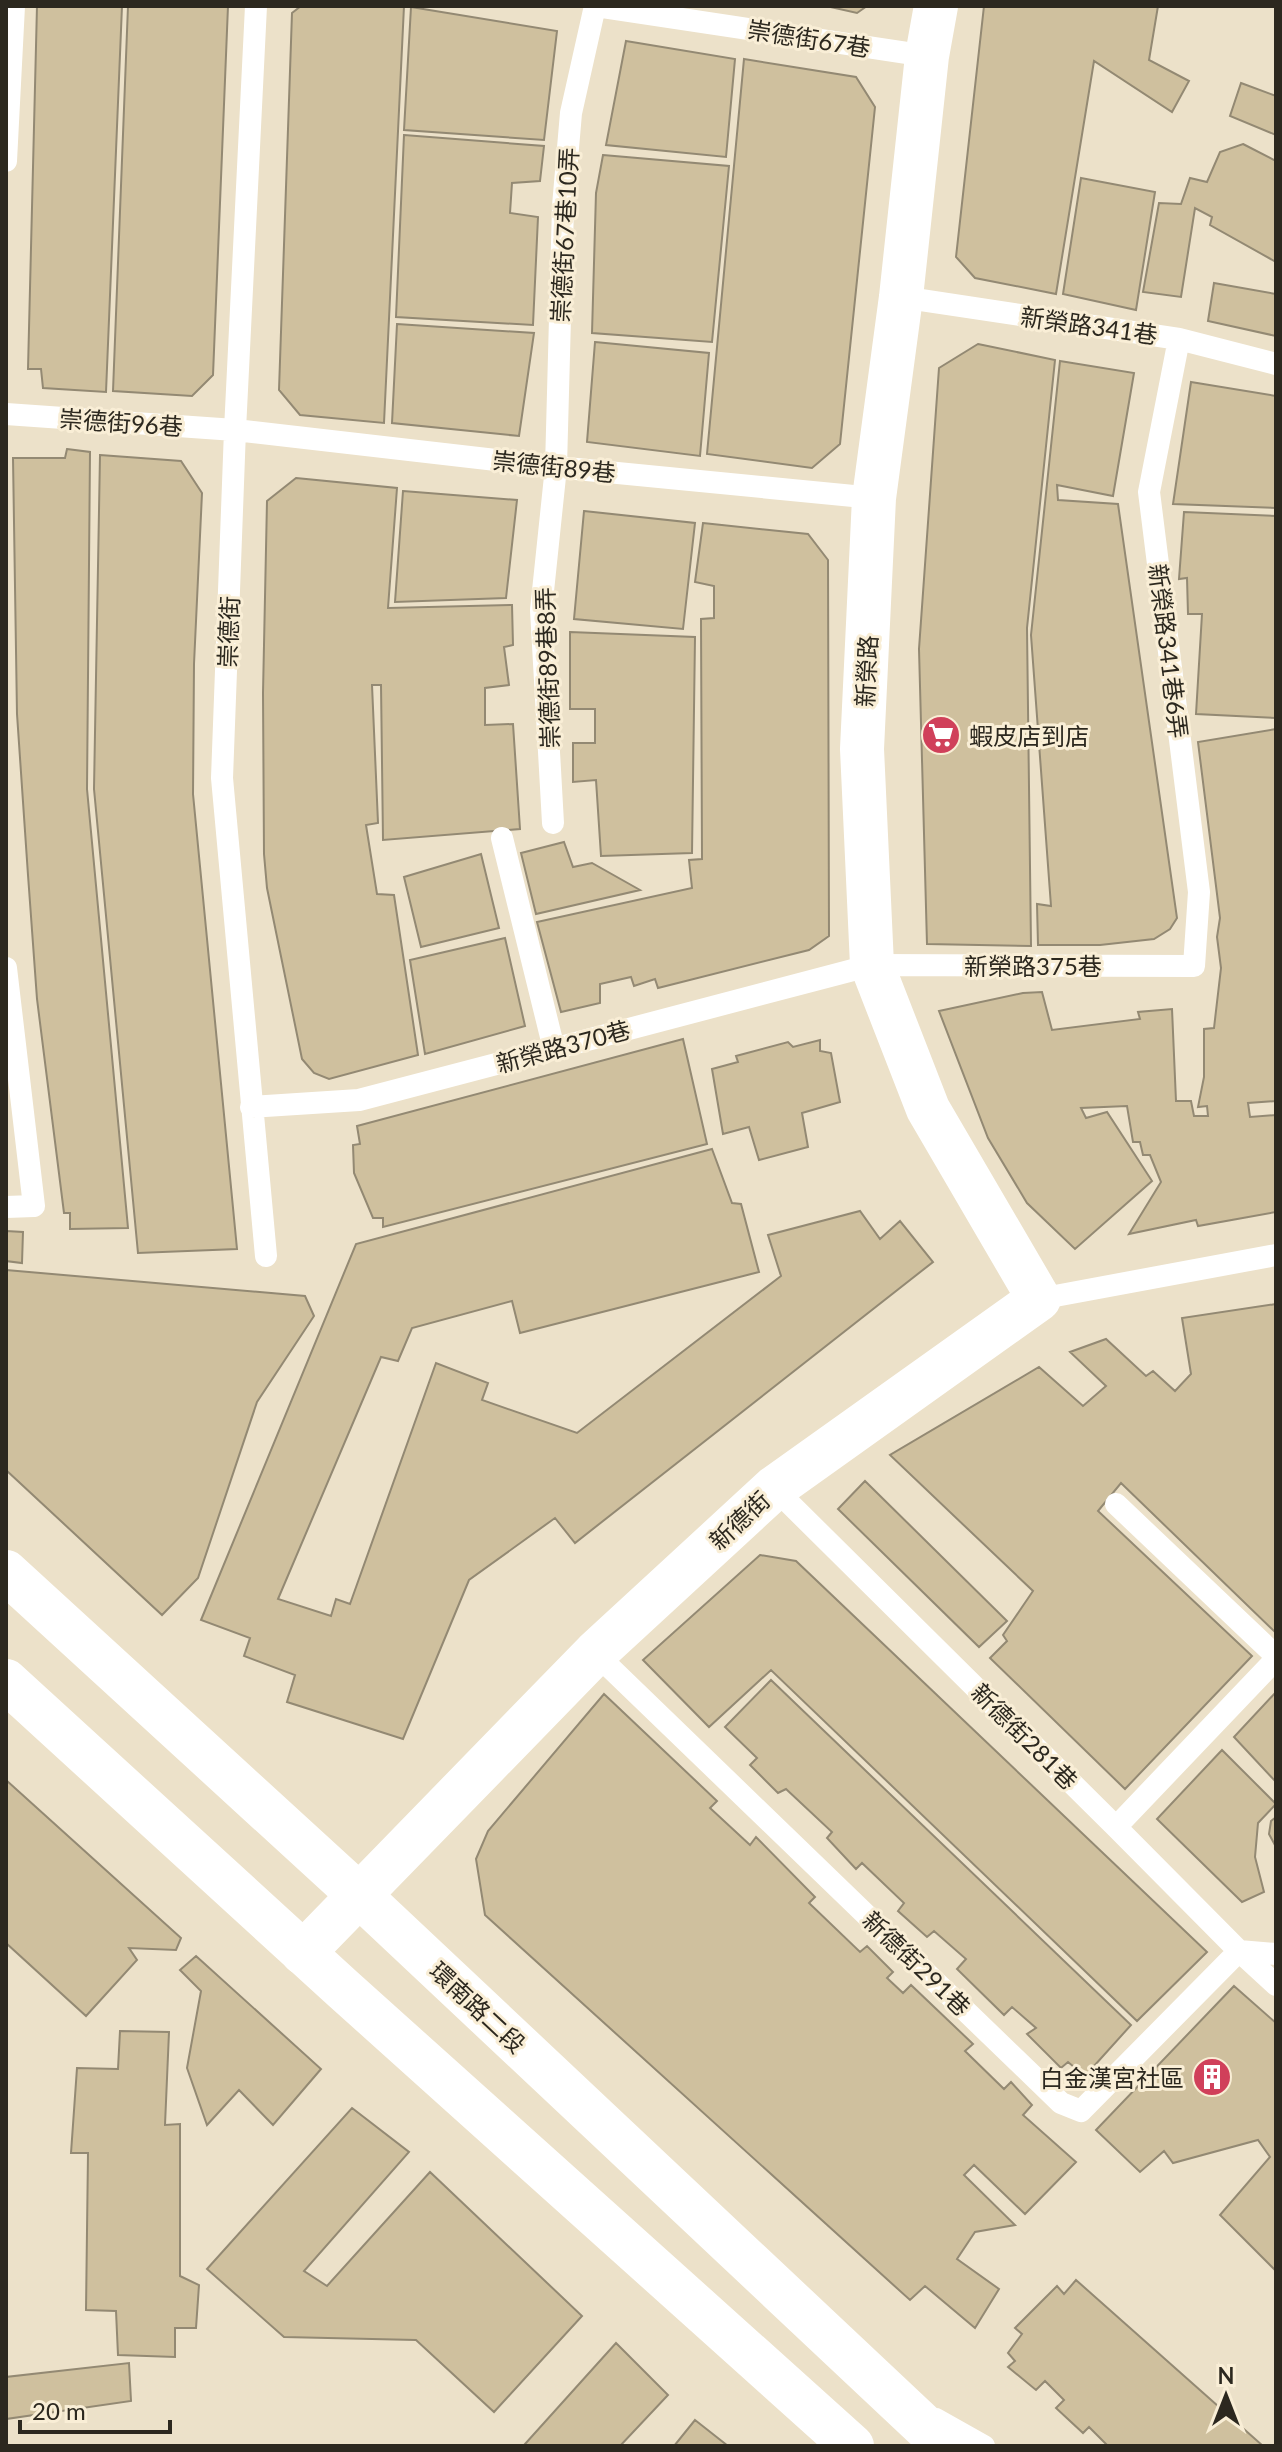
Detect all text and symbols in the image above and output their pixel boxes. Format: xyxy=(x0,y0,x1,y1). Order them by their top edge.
street label: 崇德街67巷 xyxy=(746,14,872,62)
street label: 崇德街67巷10弄 xyxy=(545,147,583,323)
street label: 新榮路341巷 xyxy=(1019,301,1159,349)
street label: 崇德街96巷 xyxy=(58,403,184,441)
street label: 崇德街89巷 xyxy=(491,445,617,487)
street label: 新榮路341巷6弄 xyxy=(1144,562,1194,740)
street label: 崇德街89巷8弄 xyxy=(530,587,564,749)
street label: 崇德街 xyxy=(212,596,244,668)
street label: 新榮路 xyxy=(850,634,882,708)
supermarket icon: 蝦皮店到店 xyxy=(920,714,962,756)
place label: 蝦皮店到店 xyxy=(969,721,1089,750)
street label: 新榮路375巷 xyxy=(964,951,1102,980)
street label: 新榮路370巷 xyxy=(493,1014,633,1078)
street label: 新德街 xyxy=(703,1485,775,1555)
street label: 新德街281巷 xyxy=(966,1677,1084,1795)
street label: 新德街291巷 xyxy=(857,1905,977,2021)
street label: 環南路二段 xyxy=(424,1955,532,2059)
building icon: 白金漢宮社區 xyxy=(1191,2056,1233,2098)
place label: 白金漢宮社區 xyxy=(1040,2063,1184,2092)
north arrow xyxy=(1186,2356,1266,2436)
text: N xyxy=(1218,2362,1234,2389)
scale bar xyxy=(20,2384,170,2434)
text: 20 m xyxy=(32,2396,86,2425)

